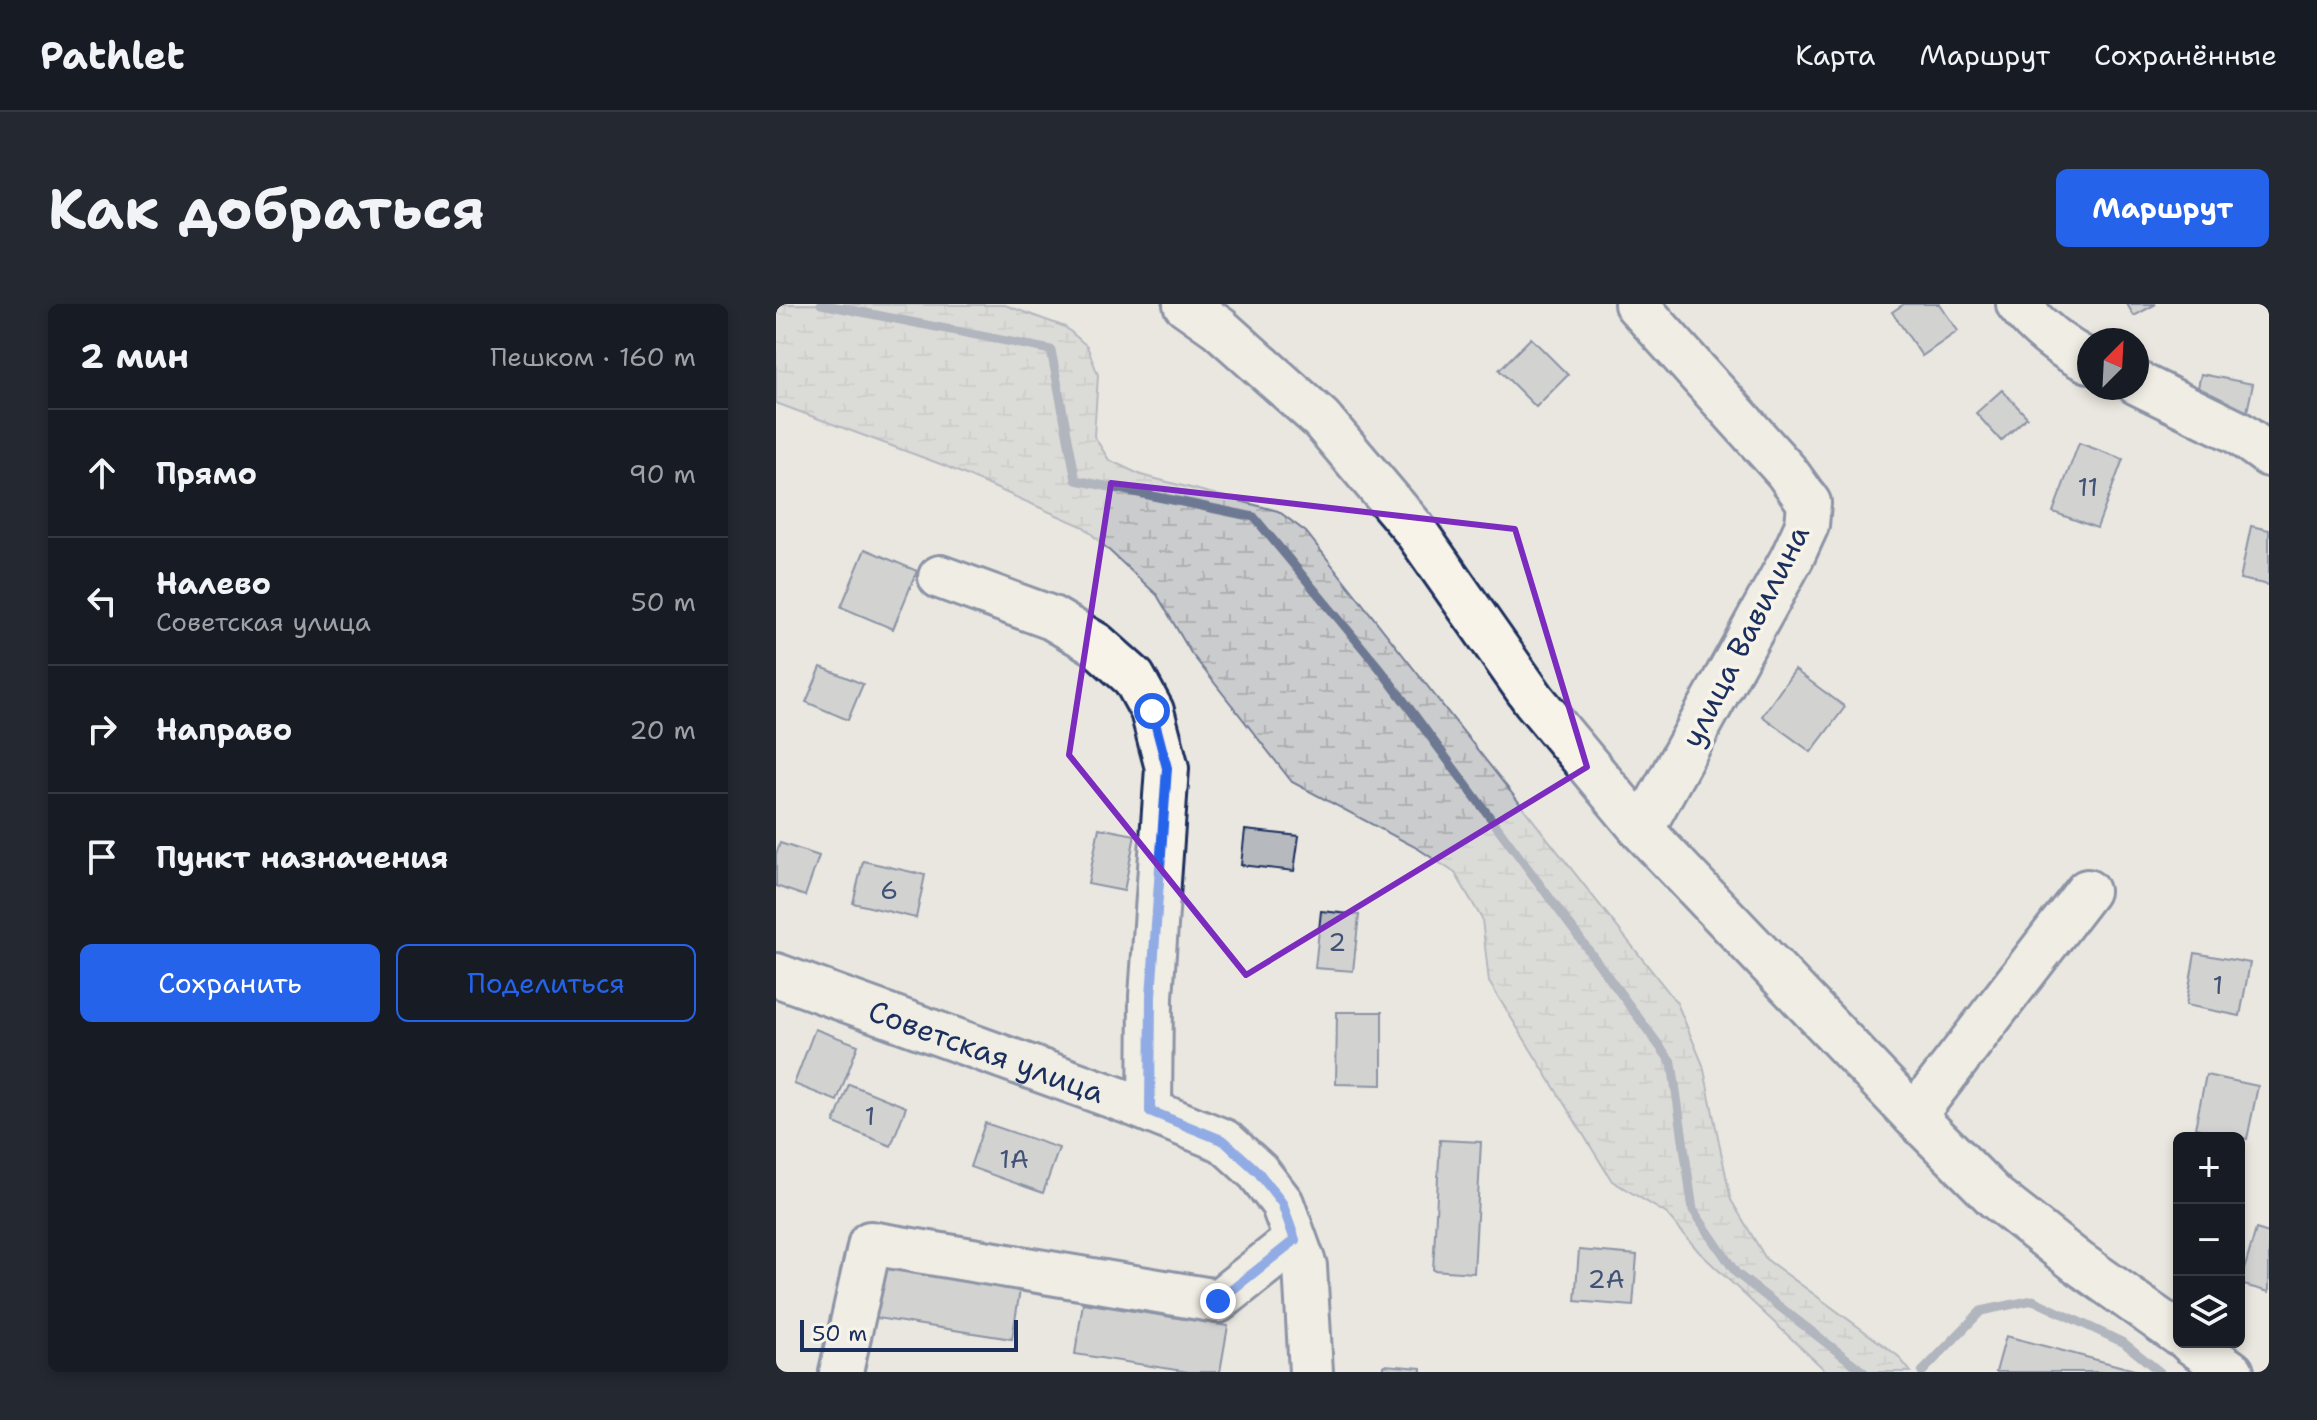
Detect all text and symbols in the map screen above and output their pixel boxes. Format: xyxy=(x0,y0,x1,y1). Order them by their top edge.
text: Pathlet xyxy=(40,30,185,81)
text: Карта xyxy=(1795,36,1875,74)
text: Маршрут xyxy=(1919,36,2050,74)
text: Сохранённые xyxy=(2094,36,2277,74)
button: Маршрут xyxy=(2056,169,2269,247)
text: Как добраться xyxy=(48,171,485,246)
north arrow xyxy=(2077,328,2149,400)
text: 2 мин xyxy=(80,333,189,379)
text: Пешком · 160 m xyxy=(490,339,696,374)
icon: ahead xyxy=(80,451,124,495)
text: Прямо xyxy=(156,453,257,494)
text: 90 m xyxy=(629,456,696,491)
house number: 11 xyxy=(2078,469,2098,504)
street label: улица Вавилина xyxy=(1671,517,1819,754)
text: Налево xyxy=(156,563,271,604)
icon: left xyxy=(80,579,124,623)
text: 50 m xyxy=(631,584,696,619)
text: Советская улица xyxy=(156,604,371,639)
route start xyxy=(1134,693,1170,729)
icon: right xyxy=(80,707,124,751)
text: Направо xyxy=(156,709,292,750)
text: 20 m xyxy=(629,712,696,747)
icon: arrive xyxy=(80,835,124,879)
text: Пункт назначения xyxy=(156,837,448,878)
house number: 6 xyxy=(880,872,898,907)
house number: 2 xyxy=(1328,924,1346,959)
button: Сохранить xyxy=(80,944,380,1022)
button: Поделиться xyxy=(396,944,696,1022)
house number: 1 xyxy=(2213,967,2223,1002)
street label: Советская улица xyxy=(863,990,1111,1113)
house number: 1 xyxy=(865,1098,875,1133)
map controls xyxy=(2173,1132,2245,1348)
button: + xyxy=(2173,1132,2245,1204)
house number: 1А xyxy=(999,1141,1029,1176)
button: − xyxy=(2173,1204,2245,1276)
house number: 2А xyxy=(1587,1261,1625,1296)
button: layers xyxy=(2173,1276,2245,1348)
route end xyxy=(1200,1283,1236,1319)
scale bar xyxy=(800,1316,1018,1352)
text: 50 m xyxy=(812,1319,867,1348)

